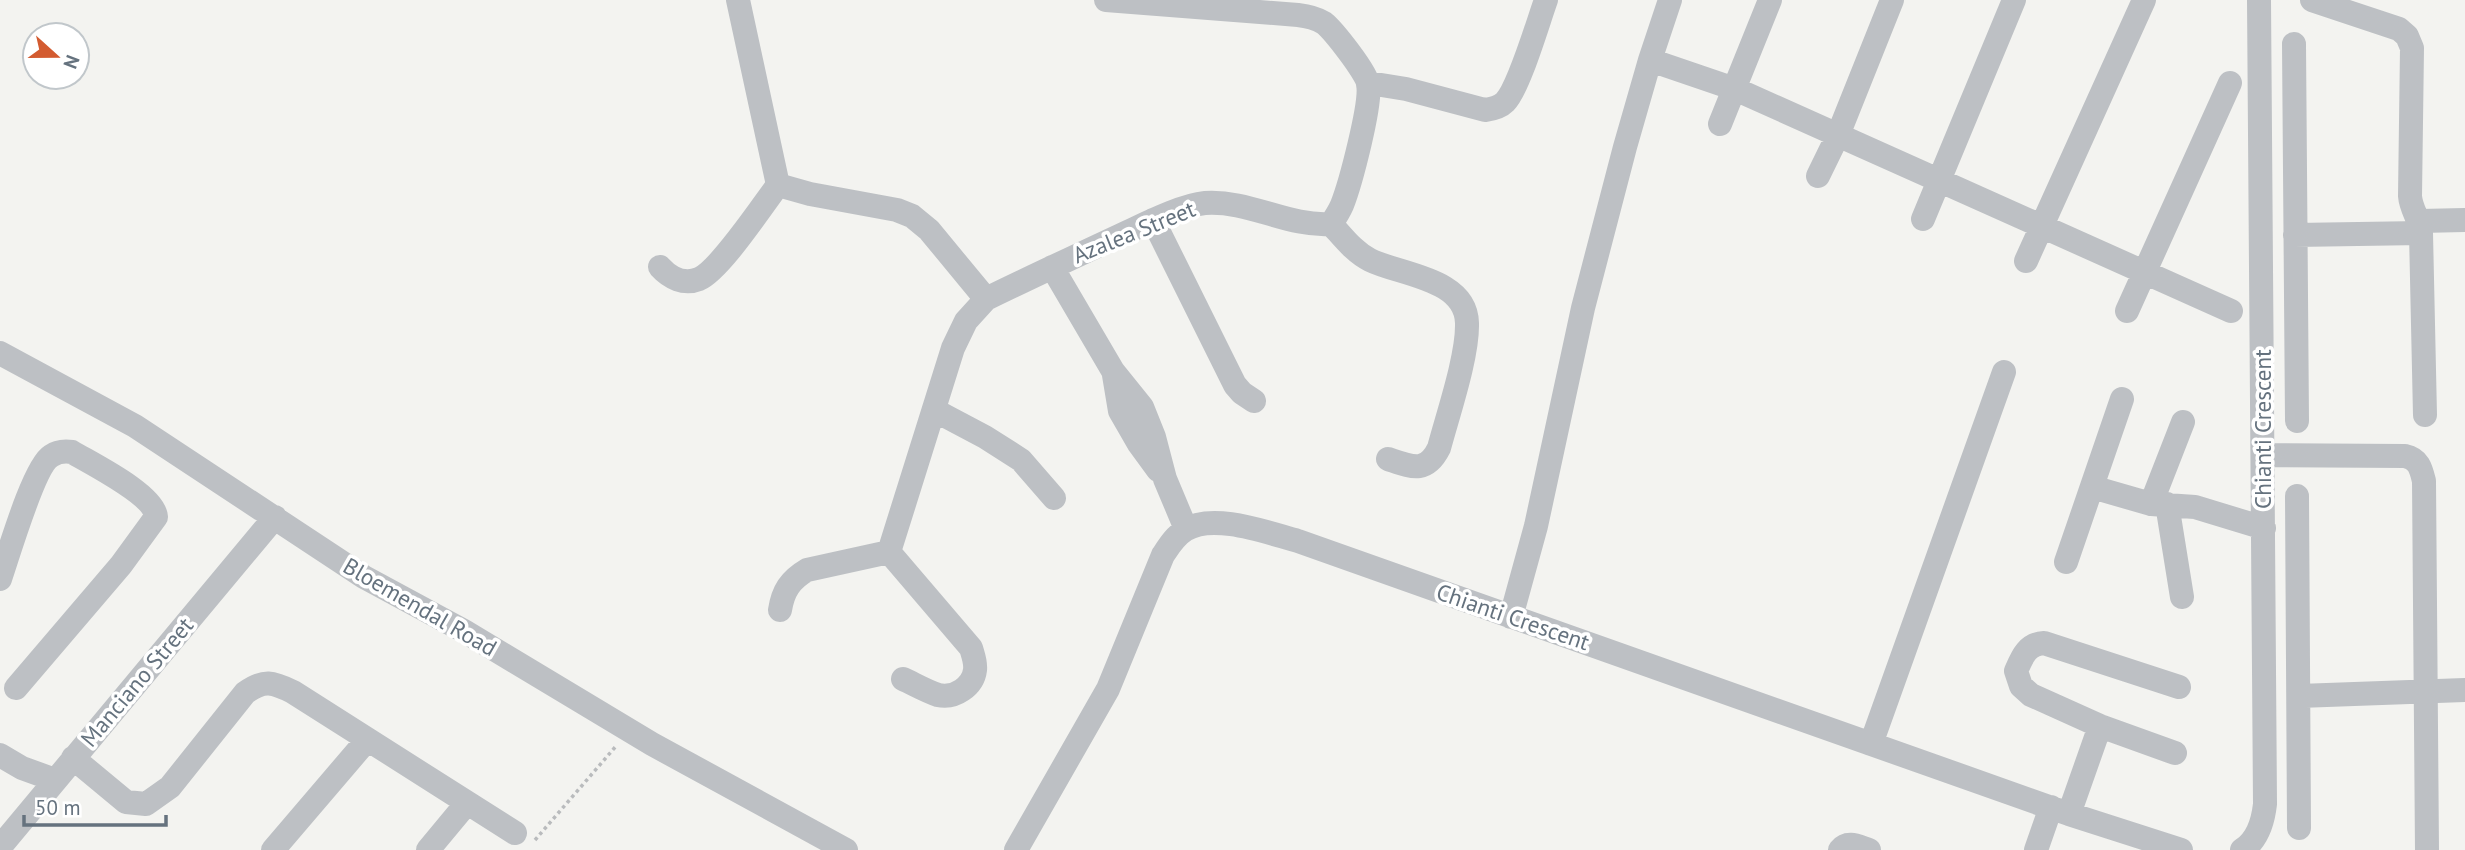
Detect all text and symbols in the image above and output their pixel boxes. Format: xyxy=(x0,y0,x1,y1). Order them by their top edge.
north arrow xyxy=(21,21,91,91)
text: N xyxy=(58,52,85,72)
street label: Azalea Street xyxy=(1068,194,1199,269)
street label: Chianti Crescent xyxy=(2248,349,2277,509)
street label: Bloemendal Road xyxy=(338,551,502,662)
street label: Chianti Crescent xyxy=(1433,577,1594,656)
street label: Manciano Street xyxy=(74,611,199,752)
scale bar xyxy=(24,784,166,828)
text: 50 m xyxy=(35,794,81,821)

